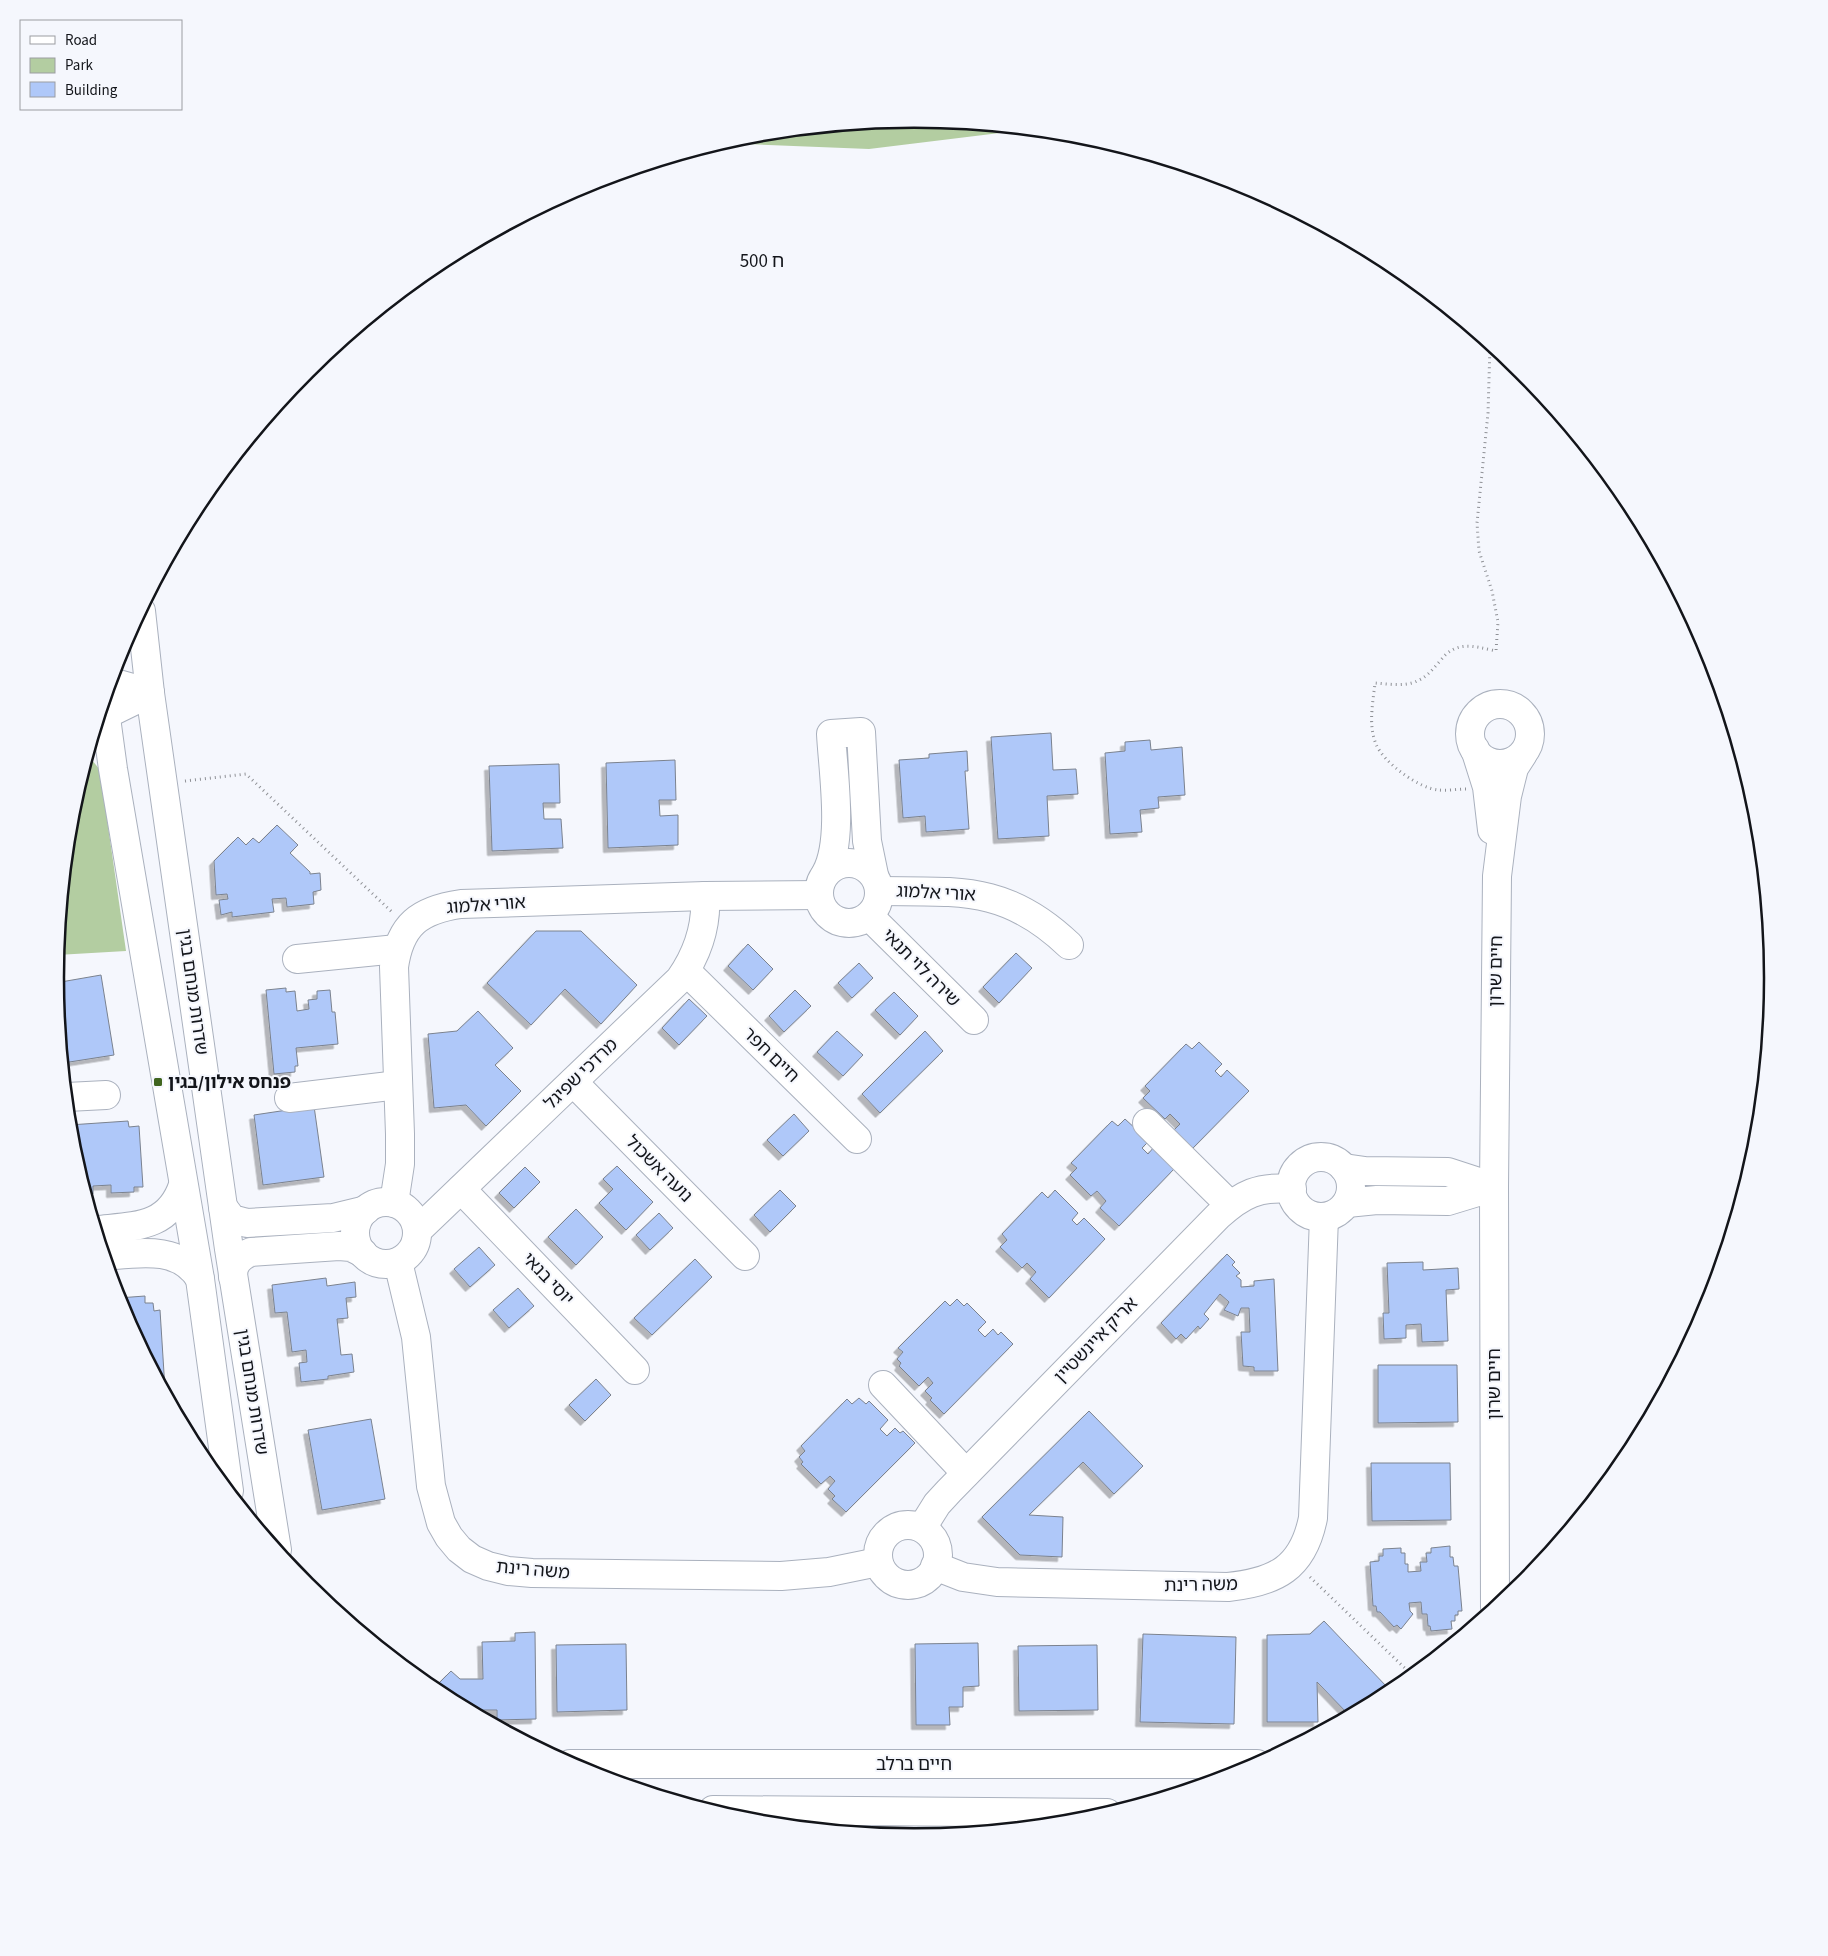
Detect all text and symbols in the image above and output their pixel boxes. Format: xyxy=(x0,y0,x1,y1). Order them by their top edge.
legend xyxy=(20,20,182,110)
text: Road xyxy=(65,30,97,51)
text: Park xyxy=(65,55,94,76)
text: Building xyxy=(65,80,118,101)
district label: ח 500 xyxy=(740,248,784,275)
street label: אורי אלמוג xyxy=(896,878,976,908)
street label: אורי אלמוג xyxy=(445,890,527,920)
street label: שירה לוי תנאי xyxy=(876,923,966,1013)
street label: שדרות מנחם בגין xyxy=(172,927,214,1057)
street label: חיים שרון xyxy=(1483,935,1509,1007)
street label: חיים חפר xyxy=(737,1022,805,1088)
street label: מרדכי שפיגל xyxy=(539,1032,623,1115)
place label: פנחס אילון/בגין xyxy=(168,1070,291,1095)
marker: פנחס אילון/בגין xyxy=(152,1076,164,1088)
street label: נועה אשכול xyxy=(620,1130,698,1208)
street label: יוסי בנאי xyxy=(517,1247,579,1311)
street label: אריק איינשטיין xyxy=(1049,1292,1143,1388)
street label: שדרות מנחם בגין xyxy=(230,1327,274,1457)
street label: חיים שרון xyxy=(1482,1348,1507,1420)
street label: משה רינת xyxy=(495,1554,571,1586)
street label: משה רינת xyxy=(1164,1572,1238,1598)
street label: חיים ברלב xyxy=(876,1752,952,1777)

